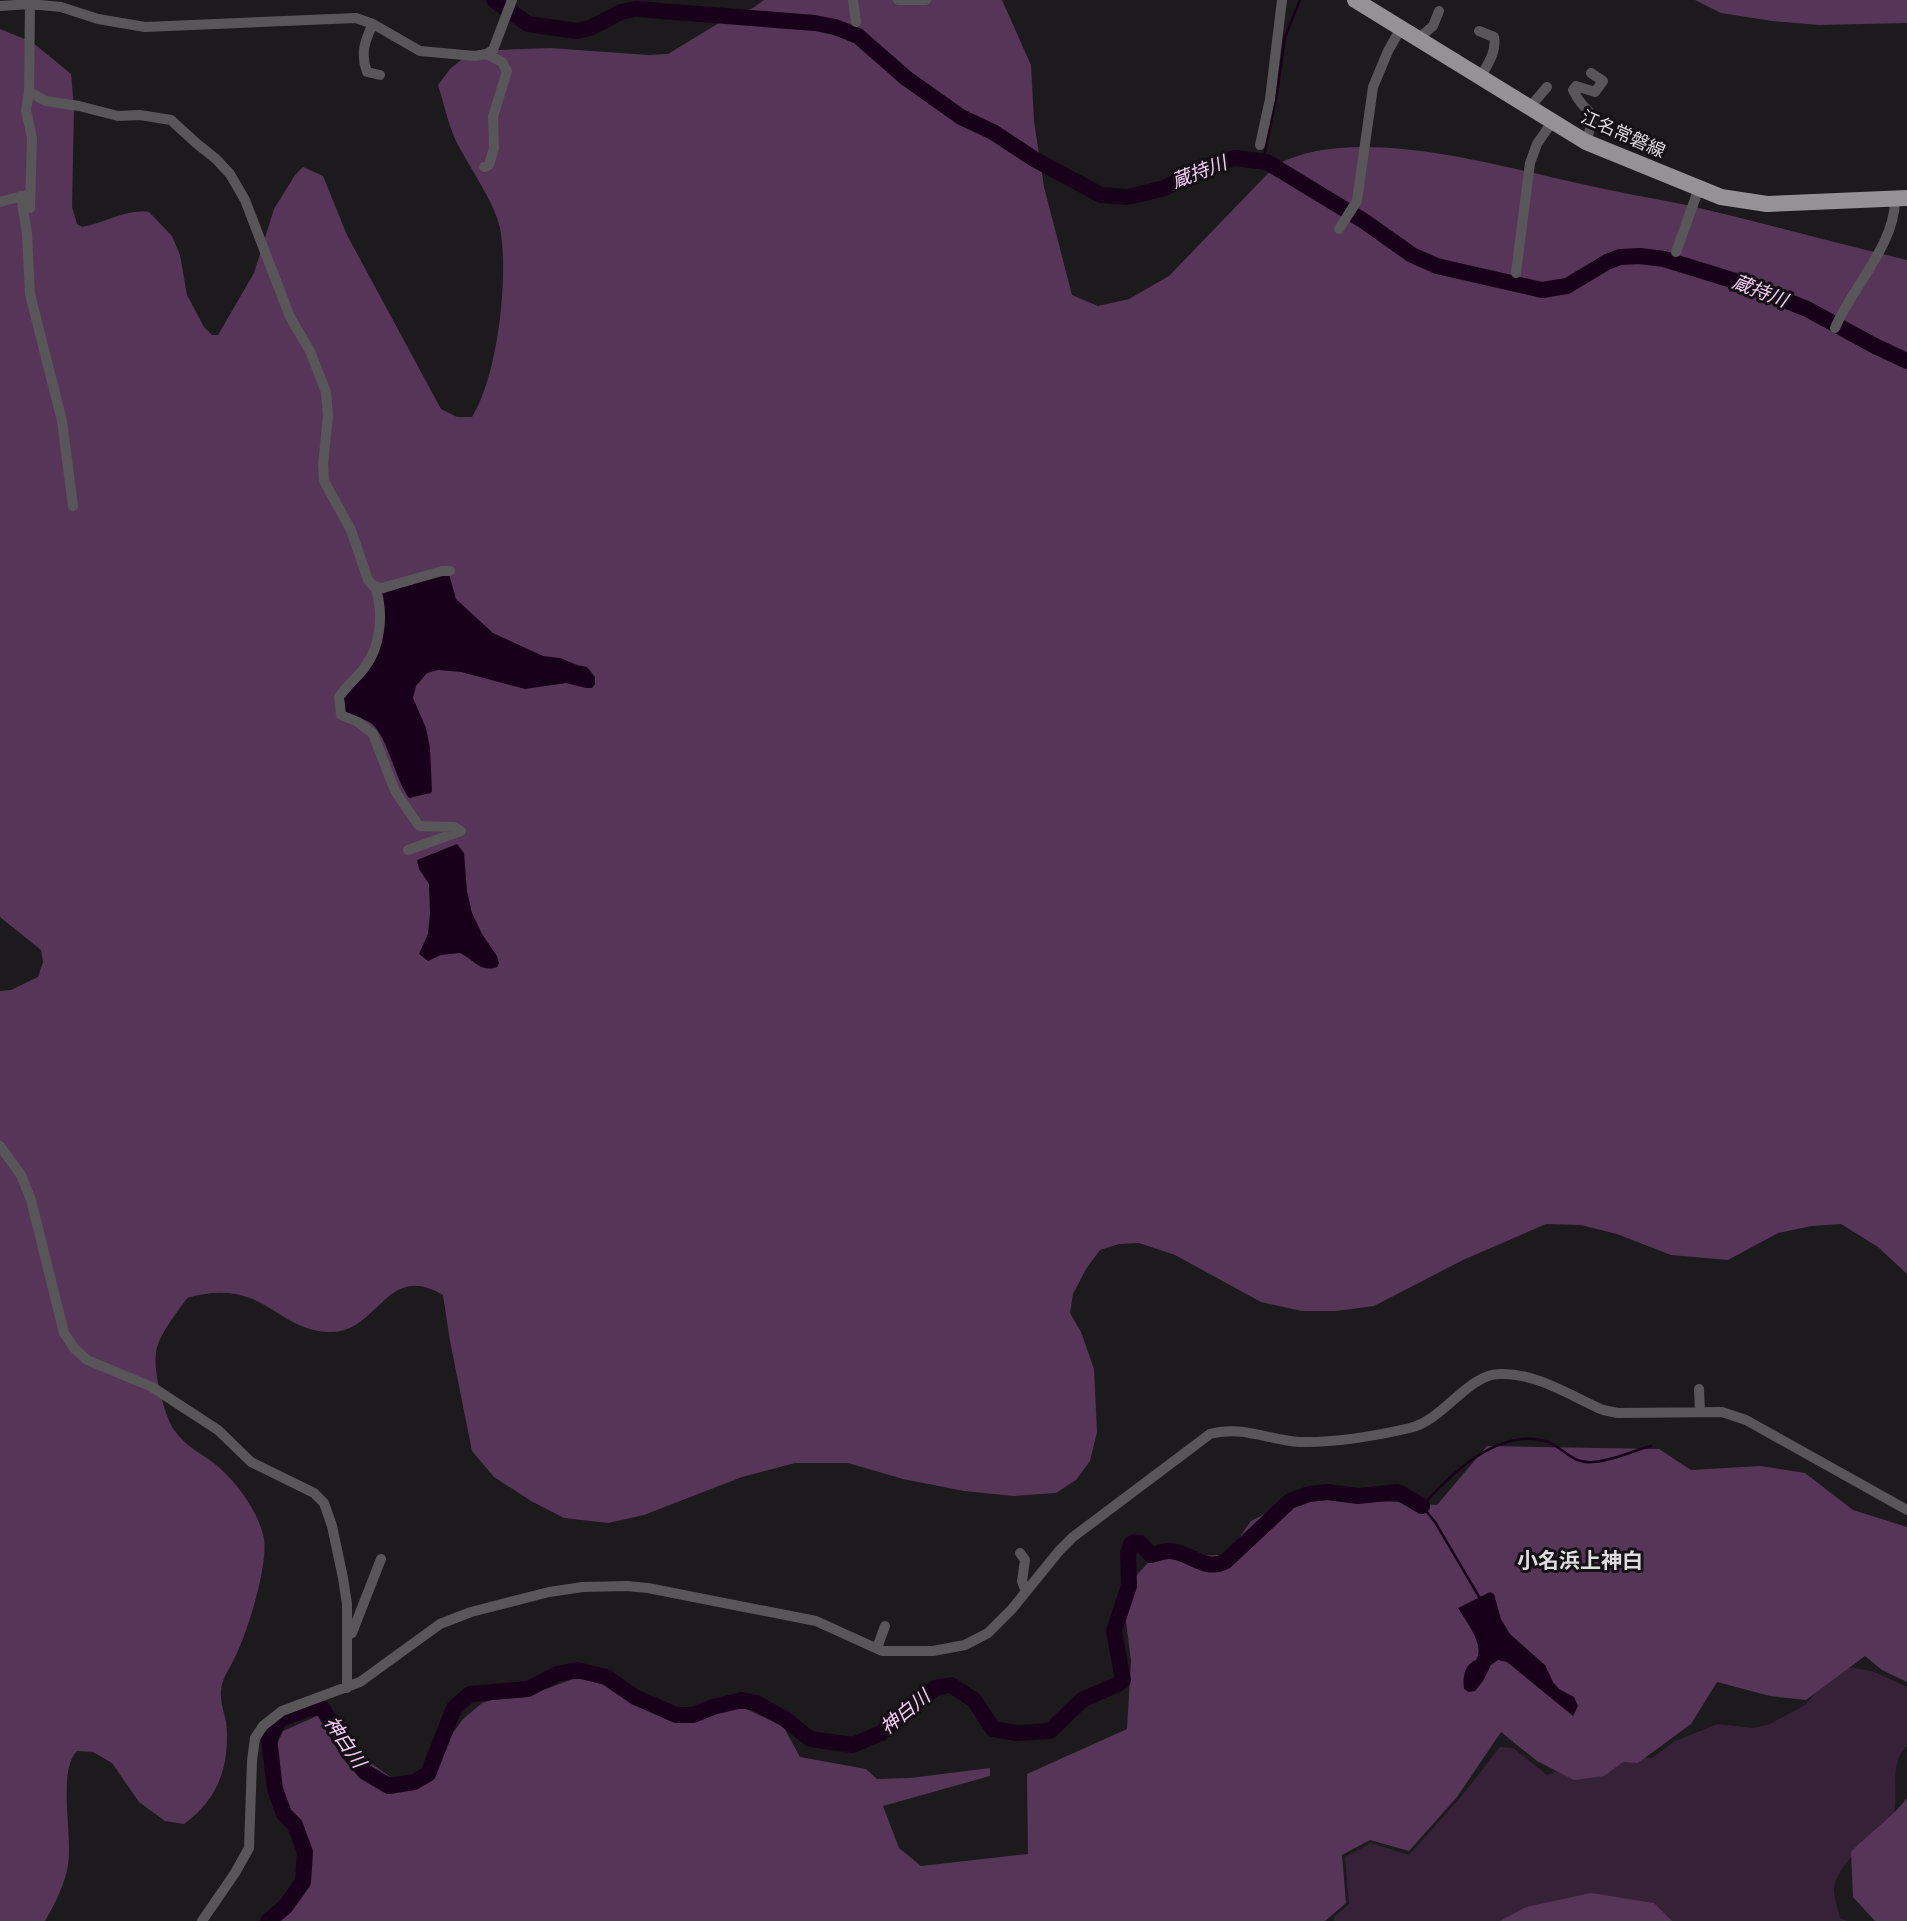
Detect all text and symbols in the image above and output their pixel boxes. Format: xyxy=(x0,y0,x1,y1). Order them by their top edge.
street label: 江名常磐線 xyxy=(1578,107,1668,161)
water label: 蔵持川 xyxy=(1169,151,1231,192)
water label: 蔵持川 xyxy=(1730,271,1792,312)
district label: 小名浜上神白 xyxy=(1517,1549,1643,1572)
water label: 神白川 xyxy=(876,1685,935,1738)
water label: 神白川 xyxy=(320,1712,371,1773)

